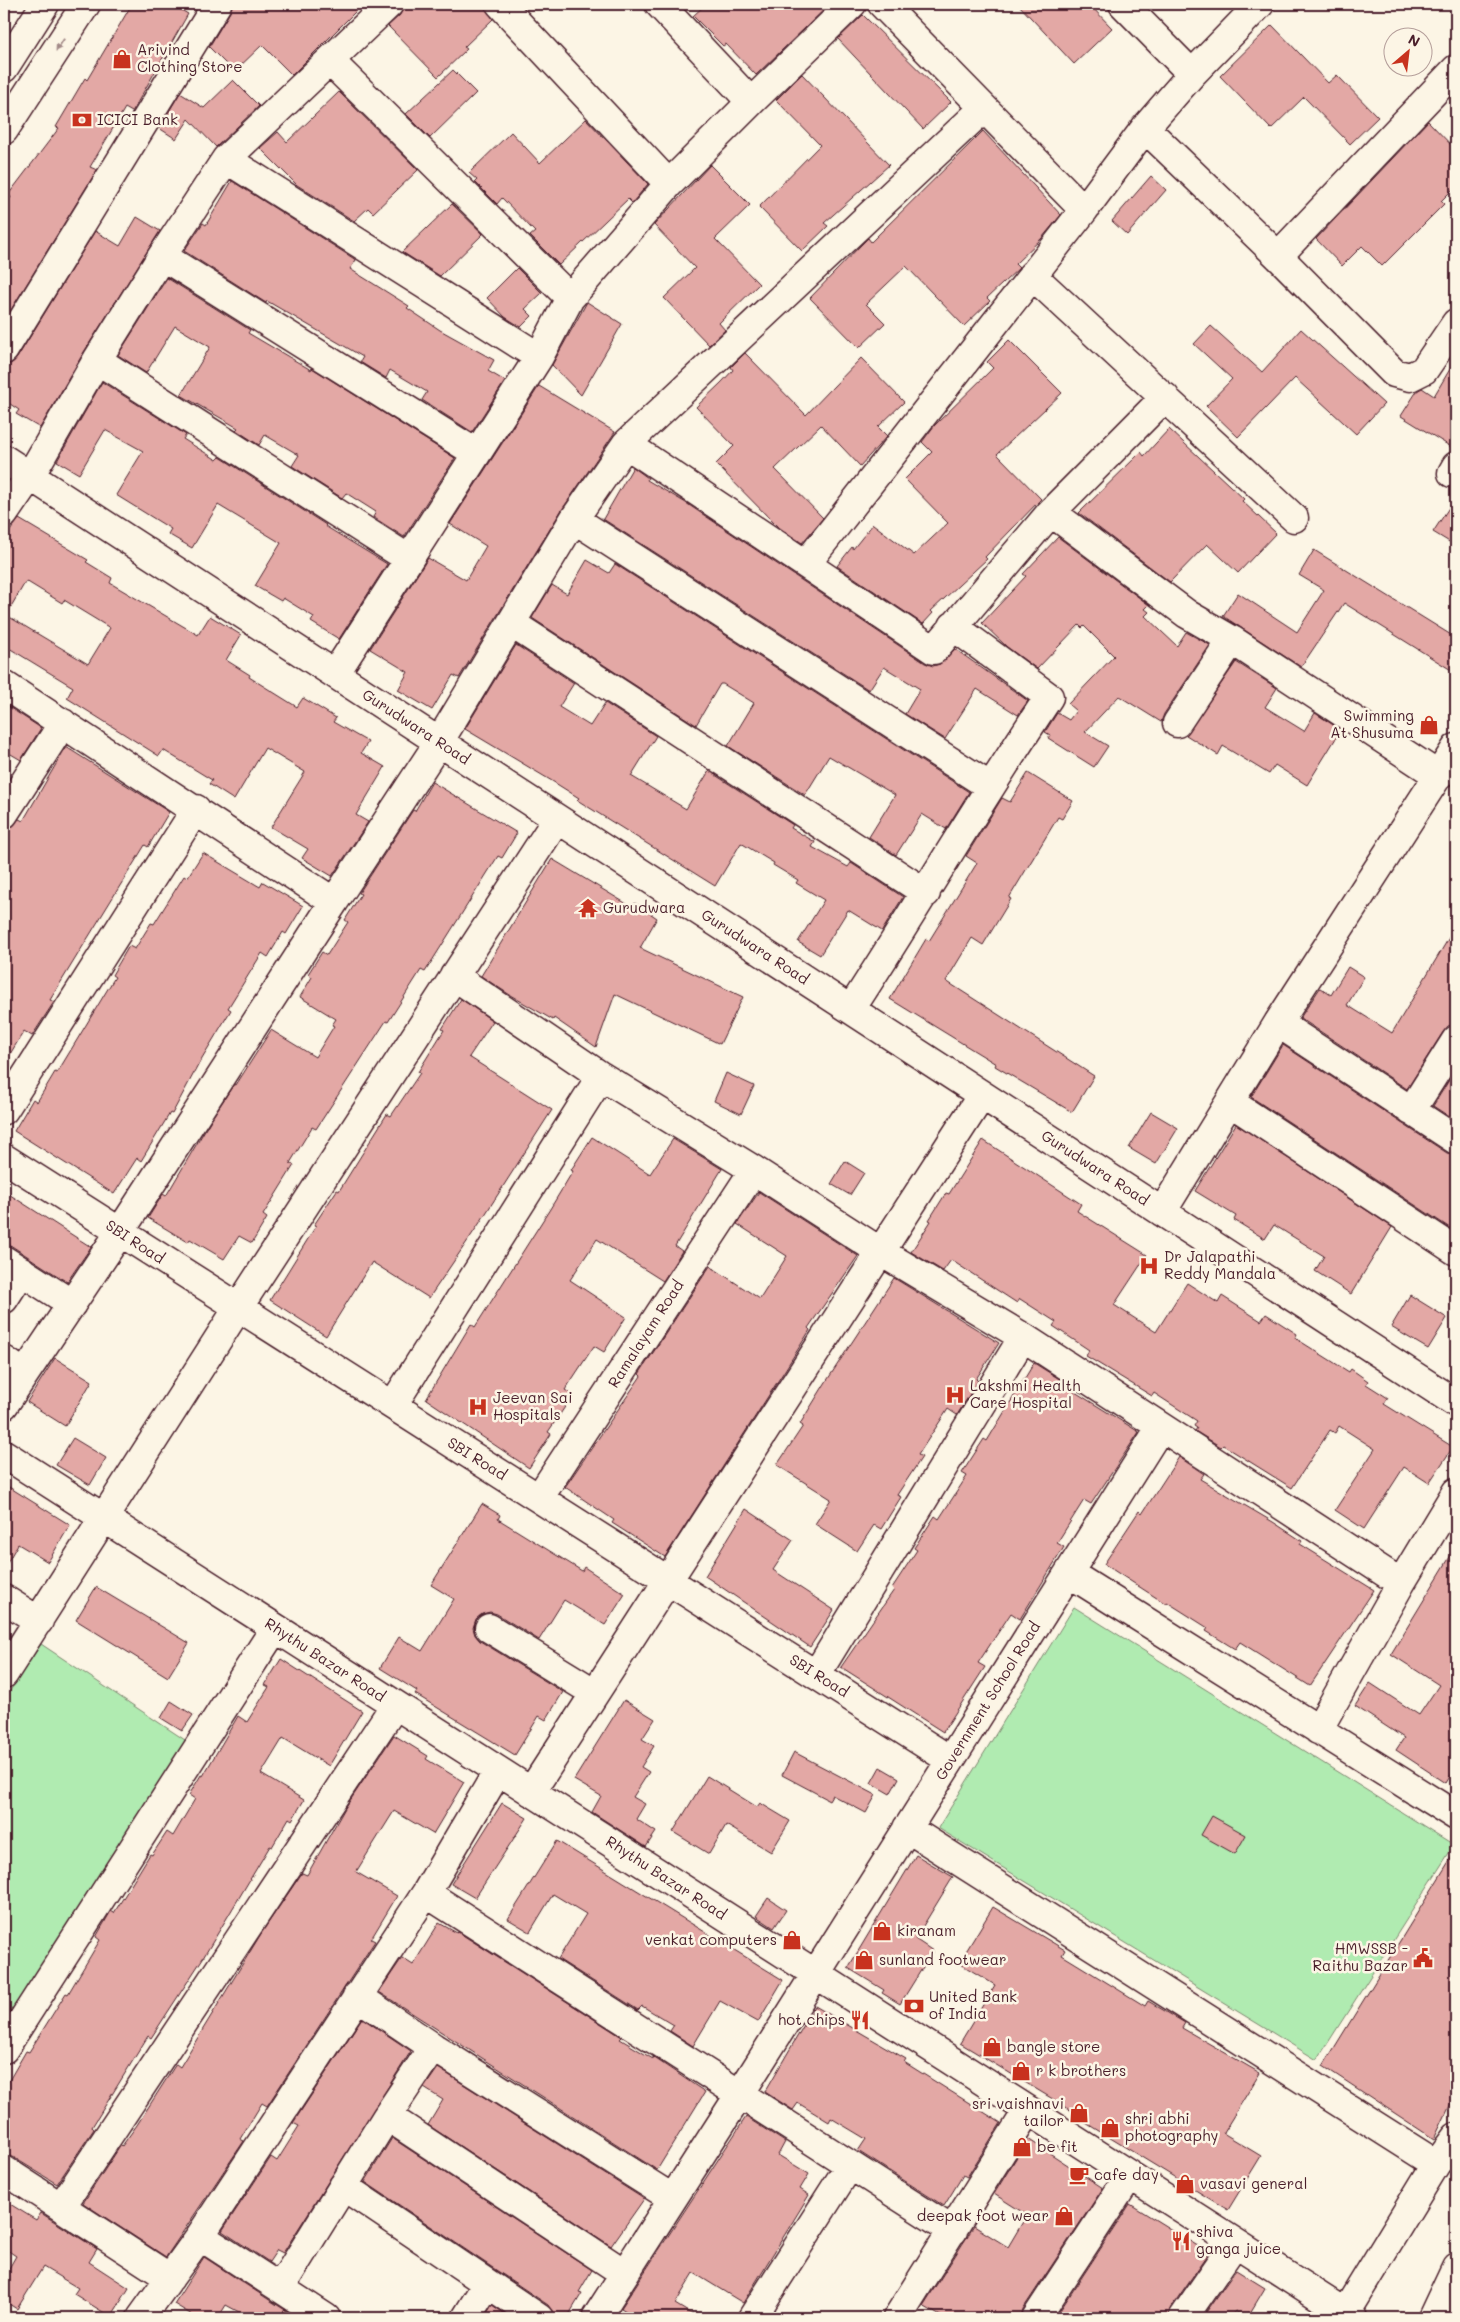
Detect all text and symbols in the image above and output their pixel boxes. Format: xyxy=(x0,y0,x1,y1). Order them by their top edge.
north arrow xyxy=(1382,28,1432,78)
text: N xyxy=(1405,29,1423,51)
one-way arrow xyxy=(55,38,64,51)
place label: Arivind Clothing Store xyxy=(137,39,243,76)
shop icon: Arivind Clothing Store xyxy=(111,48,133,70)
bank icon: ICICI Bank xyxy=(71,109,93,131)
place label: ICICI Bank xyxy=(97,109,178,129)
street label: Gurudwara Road xyxy=(359,684,474,768)
place label: Swimming At Shusuma xyxy=(1330,705,1414,742)
shop icon: Swimming At Shusuma xyxy=(1418,714,1440,736)
temple icon: Gurudwara xyxy=(577,897,599,919)
place label: Gurudwara xyxy=(603,897,685,917)
street label: Gurudwara Road xyxy=(698,904,813,988)
street label: Gurudwara Road xyxy=(1038,1125,1153,1209)
street label: SBI Road xyxy=(102,1215,169,1268)
place label: Dr Jalapathi Reddy Mandala xyxy=(1164,1246,1276,1283)
hospital icon: Dr Jalapathi Reddy Mandala xyxy=(1138,1255,1160,1277)
street label: Ramalayam Road xyxy=(603,1276,687,1391)
place label: Lakshmi Health Care Hospital xyxy=(970,1375,1080,1412)
hospital icon: Lakshmi Health Care Hospital xyxy=(944,1384,966,1406)
place label: Jeevan Sai Hospitals xyxy=(493,1387,573,1424)
hospital icon: Jeevan Sai Hospitals xyxy=(467,1396,489,1418)
street label: SBI Road xyxy=(444,1432,511,1484)
street label: Rhythu Bazar Road xyxy=(261,1613,390,1706)
street label: Government School Road xyxy=(930,1617,1044,1784)
street label: SBI Road xyxy=(786,1649,853,1701)
street label: Rhythu Bazar Road xyxy=(602,1831,731,1924)
shop icon: kiranam xyxy=(871,1920,893,1942)
place label: kiranam xyxy=(897,1920,956,1940)
place label: venkat computers xyxy=(645,1929,777,1949)
shop icon: venkat computers xyxy=(781,1929,803,1951)
place label: HMWSSB - Raithu Bazar xyxy=(1313,1938,1408,1975)
public building icon: HMWSSB - Raithu Bazar xyxy=(1412,1947,1434,1969)
shop icon: sunland footwear xyxy=(853,1949,875,1971)
place label: sunland footwear xyxy=(879,1949,1007,1969)
place label: United Bank of India xyxy=(929,1986,1017,2023)
bank icon: United Bank of India xyxy=(903,1995,925,2017)
place label: hot chips xyxy=(778,2009,845,2029)
restaurant icon: hot chips xyxy=(849,2009,871,2031)
shop icon: bangle store xyxy=(981,2036,1003,2058)
place label: bangle store xyxy=(1007,2036,1100,2056)
shop icon: r k brothers xyxy=(1010,2060,1032,2082)
place label: r k brothers xyxy=(1036,2060,1126,2080)
place label: sri vaishnavi tailor xyxy=(972,2093,1064,2130)
shop icon: sri vaishnavi tailor xyxy=(1068,2102,1090,2124)
place label: shri abhi photography xyxy=(1125,2108,1218,2145)
shop icon: shri abhi photography xyxy=(1099,2117,1121,2139)
shop icon: be fit xyxy=(1011,2136,1033,2158)
place label: be fit xyxy=(1037,2136,1078,2156)
cafe icon: cafe day xyxy=(1068,2164,1090,2186)
place label: cafe day xyxy=(1094,2164,1159,2184)
shop icon: vasavi general xyxy=(1174,2173,1196,2195)
place label: vasavi general xyxy=(1200,2173,1307,2193)
place label: deepak foot wear xyxy=(917,2205,1049,2225)
shop icon: deepak foot wear xyxy=(1053,2205,1075,2227)
place label: shiva ganga juice xyxy=(1196,2221,1281,2258)
restaurant icon: shiva ganga juice xyxy=(1170,2230,1192,2252)

